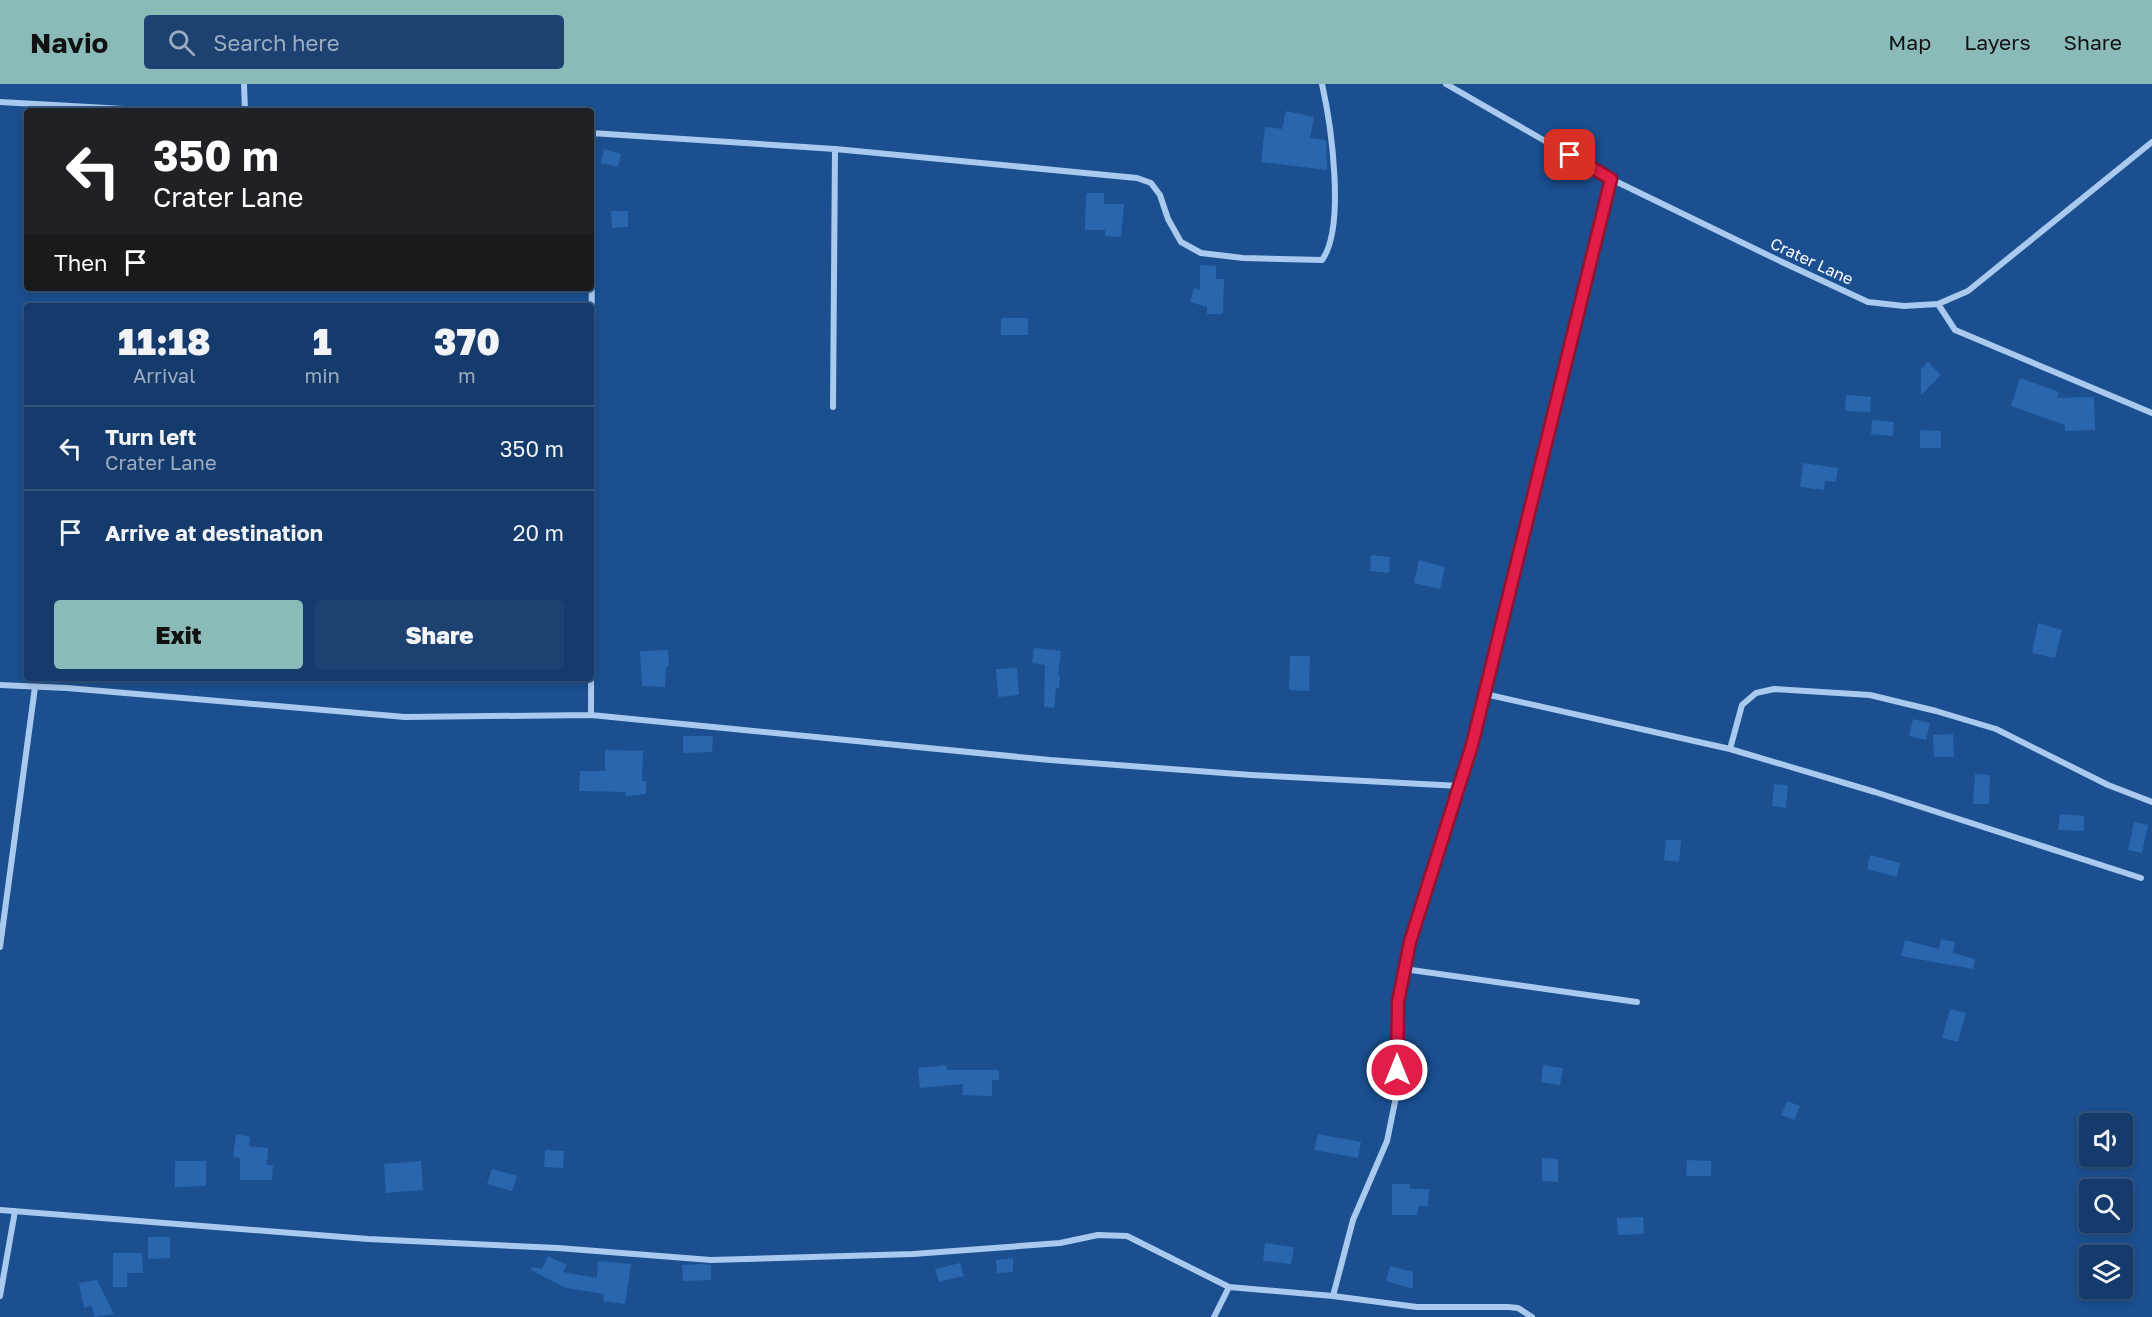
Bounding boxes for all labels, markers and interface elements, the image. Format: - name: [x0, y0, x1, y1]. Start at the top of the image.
- search box: [144, 15, 564, 69]
- text: Navio: [30, 26, 108, 59]
- icon: search: [165, 26, 198, 59]
- text: Search here: [213, 29, 339, 56]
- text: Map: [1888, 29, 1931, 55]
- text: Layers: [1964, 29, 2031, 55]
- text: Share: [2064, 29, 2122, 55]
- pin: [1544, 129, 1595, 180]
- text: 350 m: [153, 130, 279, 180]
- icon: left: [54, 132, 132, 210]
- icon: arrive: [1553, 138, 1586, 171]
- text: Crater Lane: [153, 181, 304, 213]
- street label: Crater Lane: [1767, 233, 1857, 289]
- icon: arrive: [119, 246, 152, 279]
- text: Then: [54, 249, 107, 276]
- text: 11:18: [118, 320, 210, 363]
- text: 1: [313, 320, 332, 363]
- text: 370: [434, 320, 500, 363]
- text: Arrival: [133, 363, 196, 387]
- text: min: [304, 363, 340, 387]
- text: m: [458, 363, 476, 387]
- text: Turn left: [105, 423, 196, 450]
- icon: left: [54, 432, 87, 465]
- text: 350 m: [500, 435, 564, 462]
- text: Crater Lane: [105, 450, 217, 474]
- icon: arrive: [54, 516, 87, 549]
- text: Arrive at destination: [105, 519, 323, 546]
- text: 20 m: [513, 519, 564, 546]
- button: Exit: [54, 600, 303, 669]
- button: Share: [315, 600, 564, 669]
- position arrow: [1365, 1038, 1429, 1102]
- map controls: [2079, 1113, 2133, 1299]
- button: sound: [2079, 1113, 2133, 1167]
- button: search: [2079, 1179, 2133, 1233]
- button: layers: [2079, 1245, 2133, 1299]

